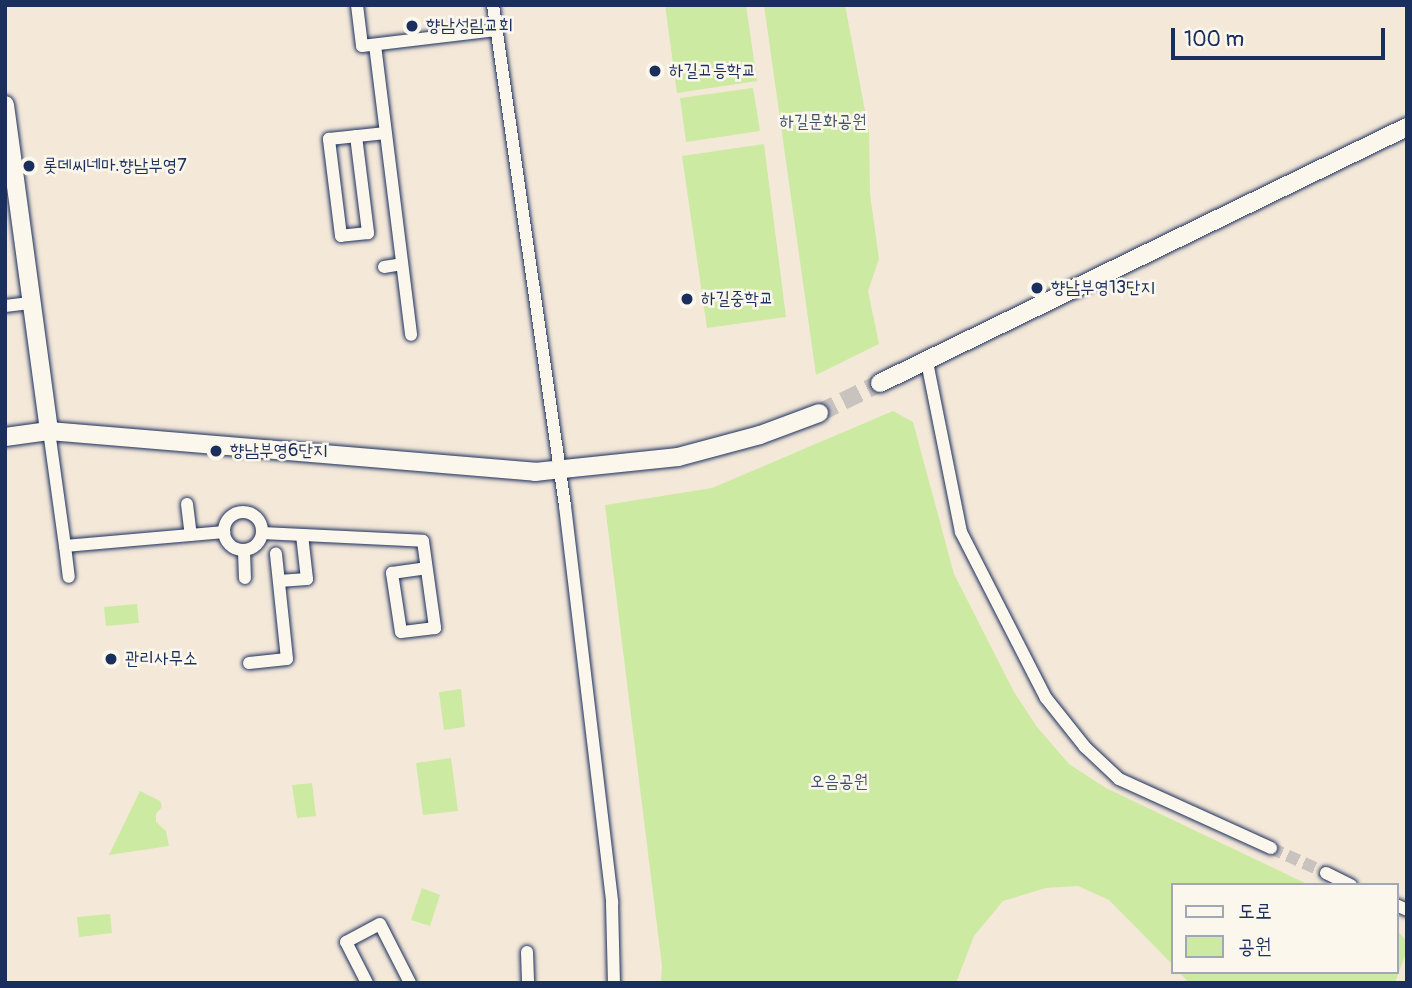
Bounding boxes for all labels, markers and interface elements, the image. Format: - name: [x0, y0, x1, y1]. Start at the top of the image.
- scale bar: [1174, 14, 1388, 58]
- place label: 향남성림교회: [426, 15, 513, 37]
- marker: 향남성림교회: [404, 18, 420, 34]
- text: 100 m: [1184, 26, 1244, 53]
- place label: 하길고등학교: [669, 60, 756, 82]
- marker: 하길고등학교: [647, 63, 663, 79]
- park label: 하길문화공원: [780, 111, 866, 133]
- place label: 롯데씨네마.향남부영7: [43, 155, 187, 177]
- marker: 롯데씨네마.향남부영7: [21, 158, 37, 174]
- place label: 향남부영13단지: [1051, 277, 1155, 299]
- marker: 향남부영13단지: [1029, 280, 1045, 296]
- place label: 하길중학교: [701, 288, 773, 310]
- marker: 하길중학교: [679, 291, 695, 307]
- place label: 향남부영6단지: [230, 440, 327, 462]
- marker: 향남부영6단지: [208, 443, 224, 459]
- place label: 관리사무소: [125, 648, 197, 670]
- marker: 관리사무소: [103, 651, 119, 667]
- park label: 오음공원: [810, 771, 868, 793]
- legend: [1170, 883, 1398, 974]
- text: 도로: [1238, 898, 1272, 925]
- text: 공원: [1238, 933, 1272, 960]

